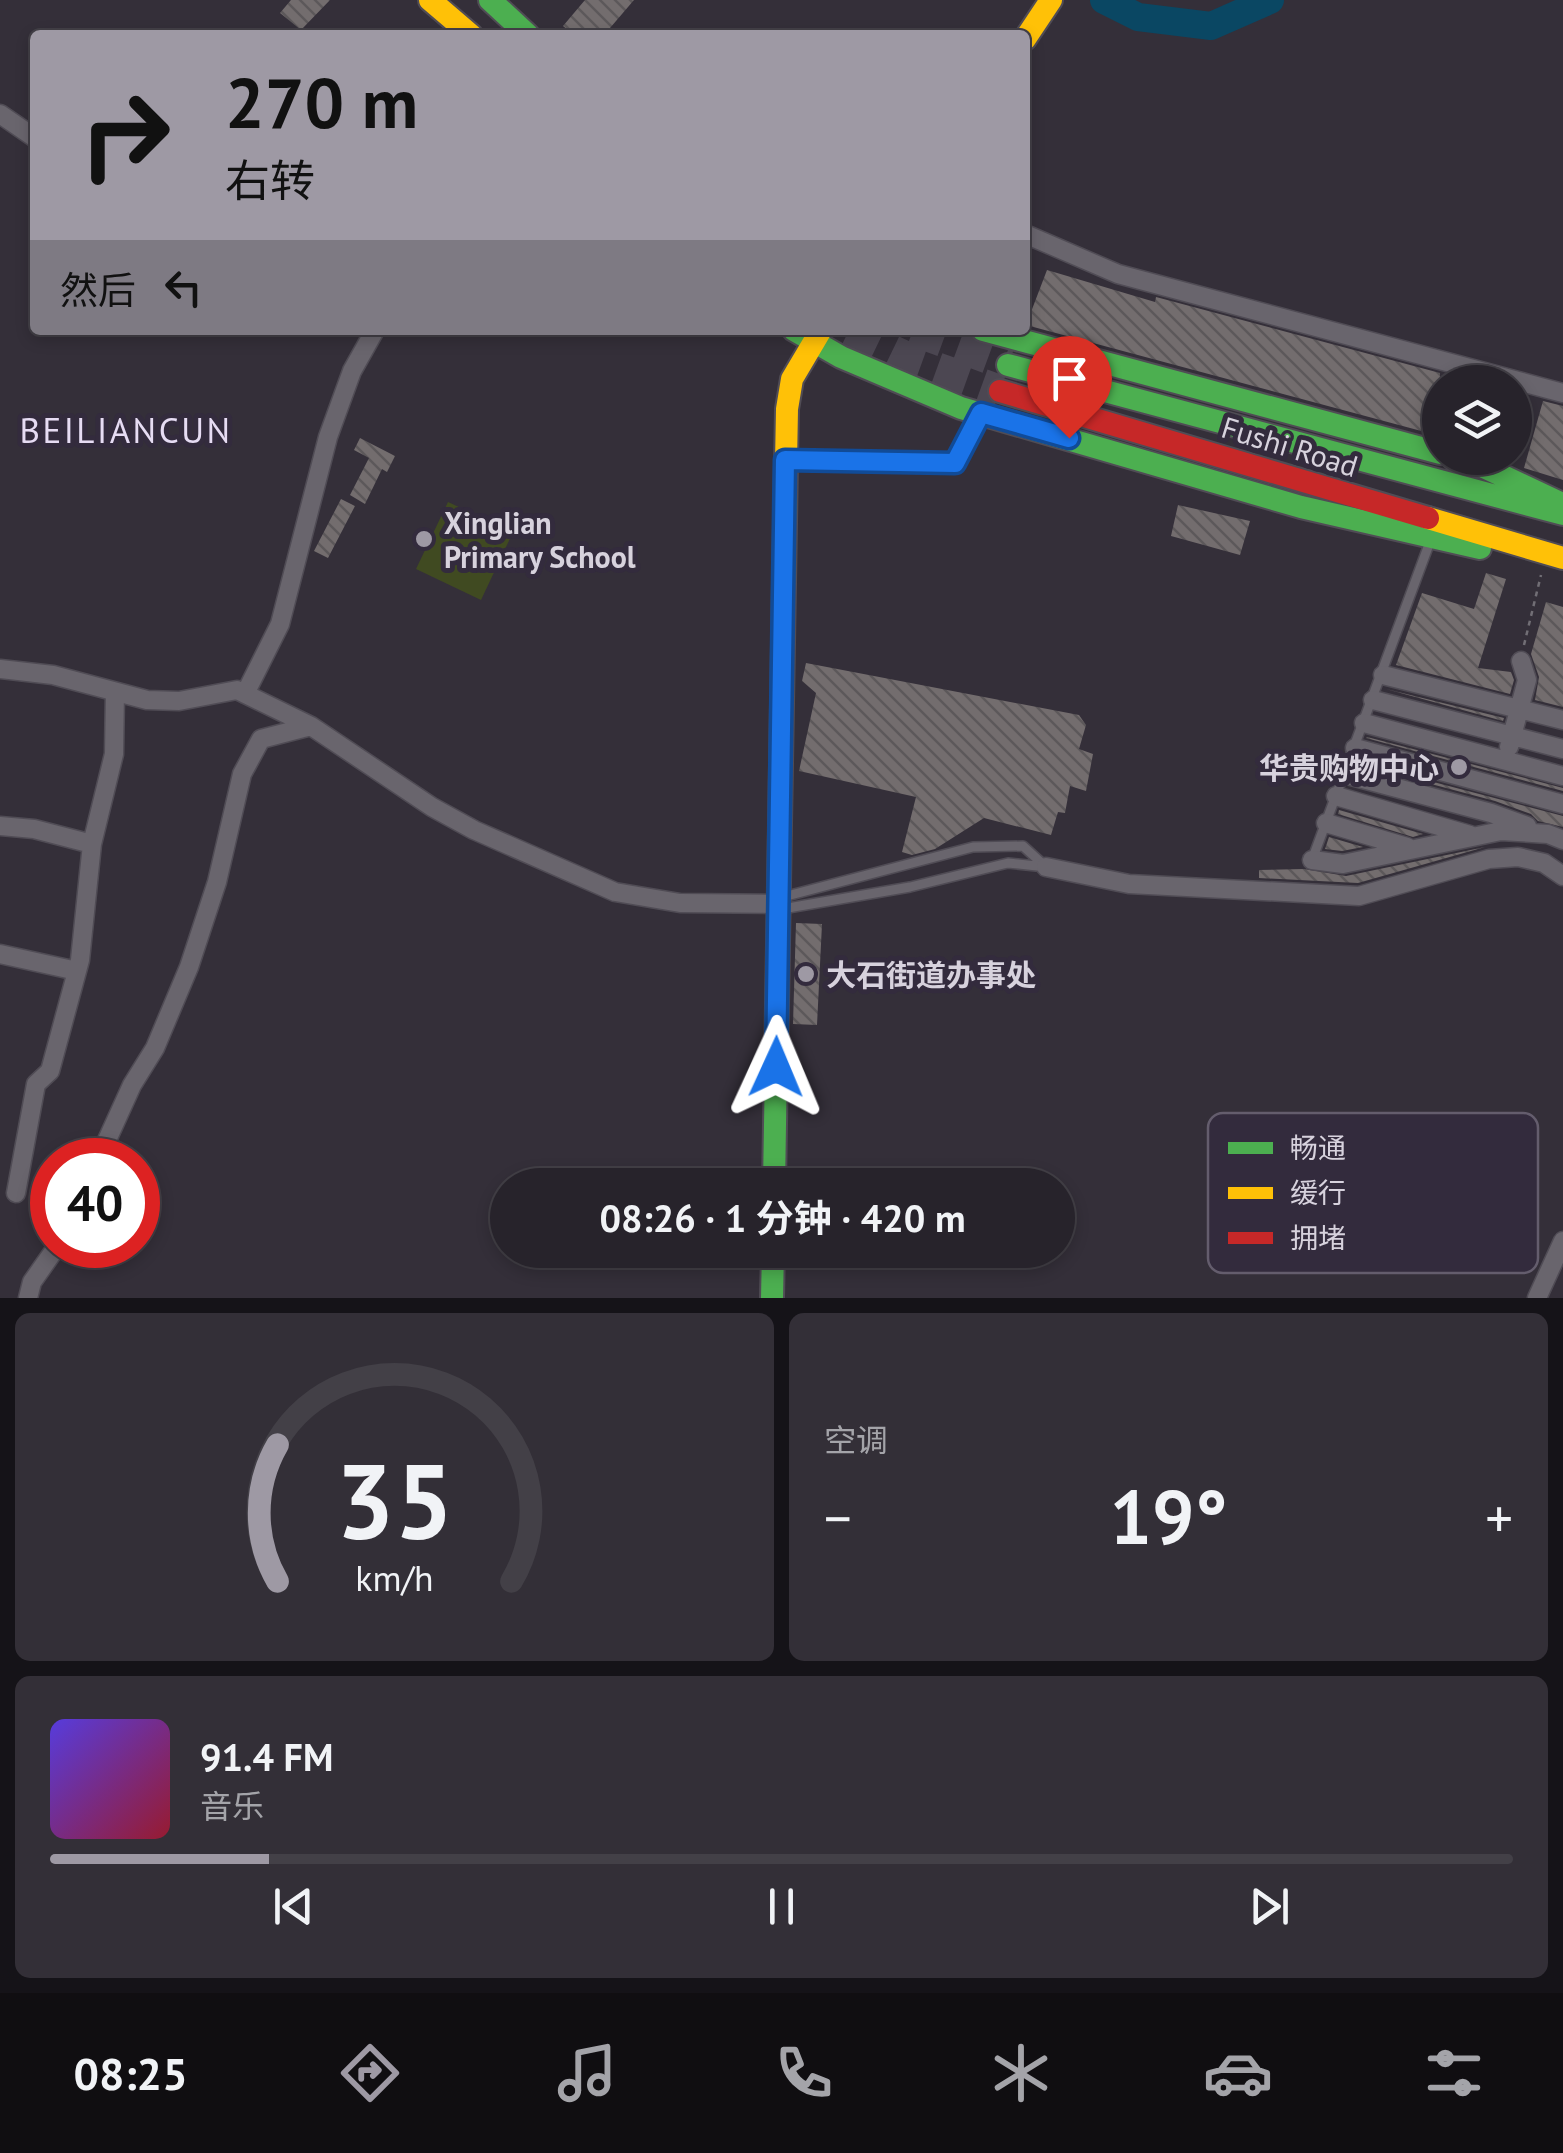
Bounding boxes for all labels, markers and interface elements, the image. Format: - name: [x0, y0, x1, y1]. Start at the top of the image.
- text: 270 m: [225, 57, 418, 147]
- icon: right: [60, 70, 190, 200]
- text: 右转: [225, 151, 315, 209]
- icon: left: [156, 260, 211, 315]
- text: 然后: [60, 265, 136, 314]
- pin: [1027, 336, 1112, 439]
- icon: arrive: [1042, 351, 1097, 406]
- map controls: [1422, 365, 1532, 475]
- button: layers: [1422, 365, 1532, 475]
- district label: BEILIANCUN: [19, 407, 233, 453]
- street label: Fushi Road: [1217, 407, 1363, 485]
- place label: Xinglian Primary School: [444, 503, 636, 576]
- marker: Xinglian Primary School: [413, 528, 435, 550]
- place label: 华贵购物中心: [1259, 748, 1439, 787]
- marker: 华贵购物中心: [1448, 756, 1470, 778]
- place label: 大石街道办事处: [826, 955, 1036, 994]
- marker: 大石街道办事处: [795, 963, 817, 985]
- position arrow: [724, 1015, 828, 1119]
- legend: [1208, 1113, 1538, 1273]
- text: 畅通: [1290, 1129, 1346, 1166]
- speed limit sign: 40: [30, 1138, 160, 1268]
- text: 缓行: [1290, 1174, 1346, 1211]
- text: 08:26 · 1 分钟 · 420 m: [599, 1193, 966, 1242]
- text: 拥堵: [1290, 1219, 1346, 1256]
- text: 空调: [824, 1419, 888, 1461]
- text: 35: [336, 1433, 453, 1568]
- text: 19°: [1110, 1468, 1227, 1565]
- text: −: [824, 1482, 852, 1553]
- text: +: [1485, 1482, 1513, 1553]
- text: km/h: [355, 1555, 434, 1601]
- text: 91.4 FM: [200, 1732, 333, 1781]
- text: 音乐: [200, 1785, 264, 1827]
- icon: previous: [266, 1879, 321, 1934]
- icon: pause: [754, 1879, 809, 1934]
- icon: next: [1242, 1879, 1297, 1934]
- icon: directions: [335, 2038, 405, 2108]
- icon: music: [552, 2038, 622, 2108]
- icon: phone: [769, 2038, 839, 2108]
- icon: climate: [986, 2038, 1056, 2108]
- icon: car: [1203, 2038, 1273, 2108]
- icon: filters: [1419, 2038, 1489, 2108]
- text: 08:25: [73, 2044, 188, 2102]

